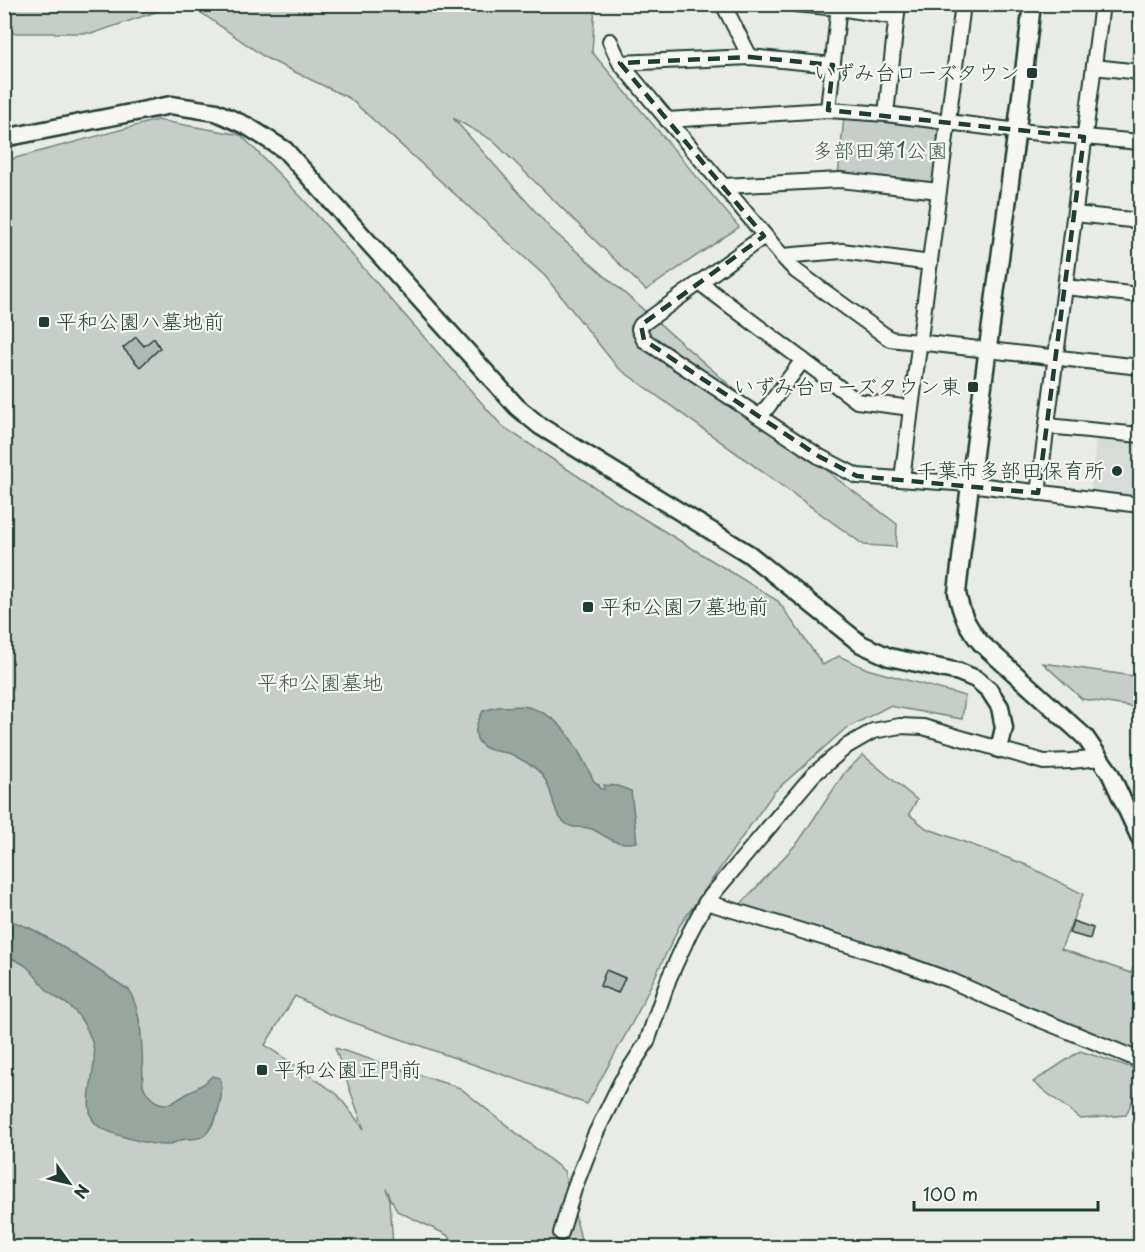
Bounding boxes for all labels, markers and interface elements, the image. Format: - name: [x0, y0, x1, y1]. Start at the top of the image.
- place label: いずみ台ローズタウン: [813, 55, 1020, 87]
- marker: いずみ台ローズタウン: [1025, 66, 1039, 80]
- park label: 多部田第1公園: [812, 133, 948, 165]
- place label: 平和公園ハ墓地前: [56, 304, 224, 336]
- marker: 平和公園ハ墓地前: [37, 315, 51, 329]
- place label: いずみ台ローズタウン東: [733, 369, 961, 401]
- marker: いずみ台ローズタウン東: [966, 380, 980, 394]
- place label: 千葉市多部田保育所: [916, 453, 1105, 485]
- marker: 千葉市多部田保育所: [1110, 464, 1124, 478]
- place label: 平和公園フ墓地前: [600, 589, 768, 621]
- marker: 平和公園フ墓地前: [581, 600, 595, 614]
- park label: 平和公園墓地: [257, 665, 383, 697]
- place label: 平和公園正門前: [274, 1052, 421, 1084]
- marker: 平和公園正門前: [255, 1063, 269, 1077]
- north arrow: [39, 1153, 99, 1213]
- scale bar: [914, 1174, 1098, 1212]
- text: N: [69, 1180, 96, 1204]
- text: 100 m: [923, 1180, 978, 1207]

